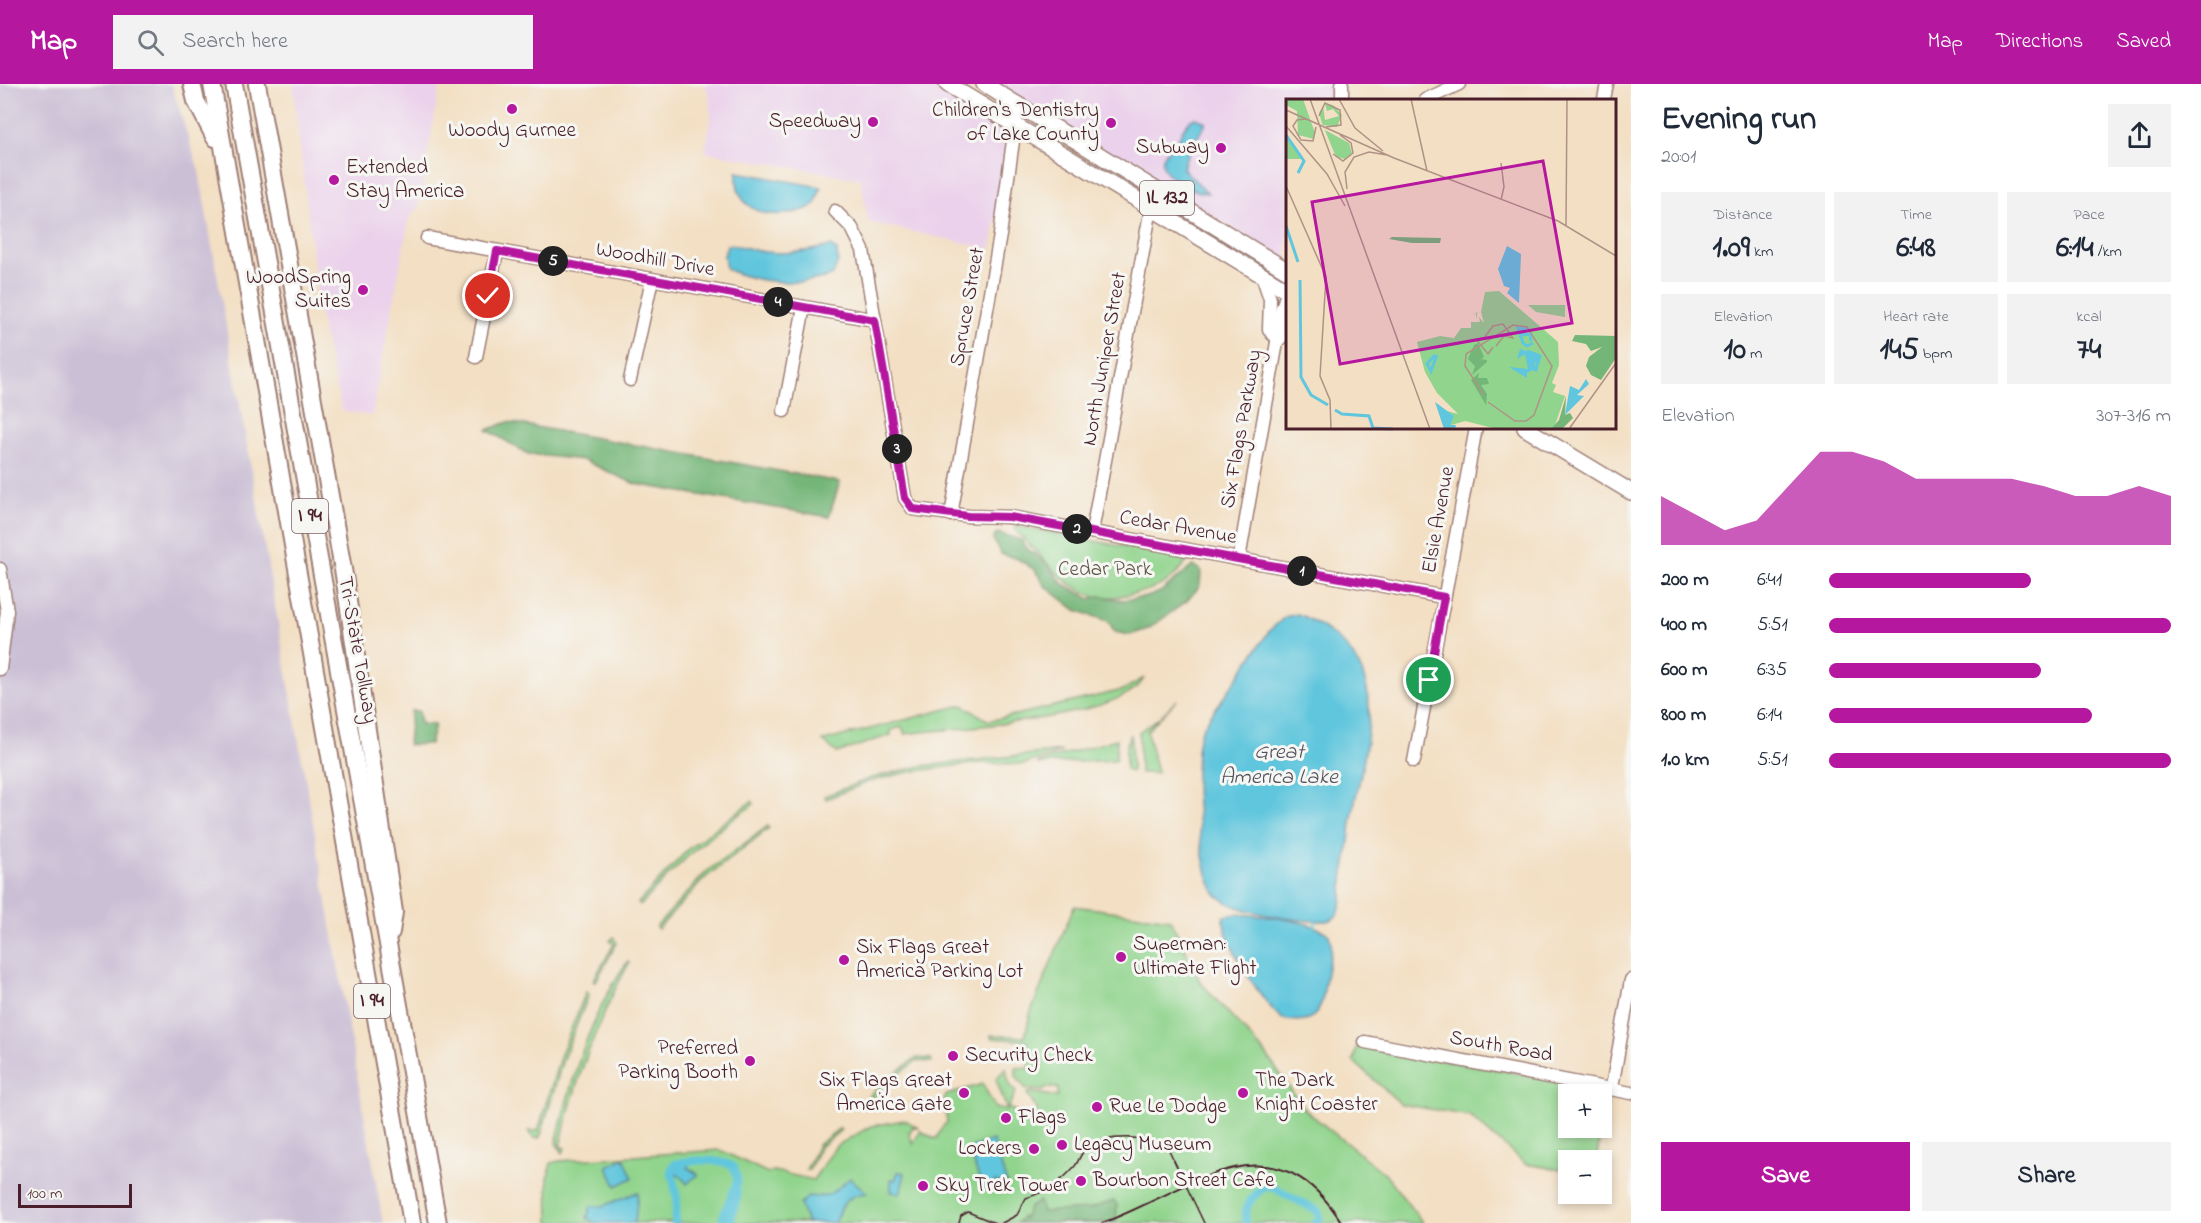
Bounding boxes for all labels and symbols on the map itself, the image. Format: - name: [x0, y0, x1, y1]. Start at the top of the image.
- place label: Children's Dentistry of Lake County: [932, 96, 1099, 152]
- inset map: [1286, 99, 1616, 429]
- marker: Woody Gurnee: [505, 102, 519, 116]
- place label: Speedway: [769, 107, 861, 139]
- marker: Speedway: [866, 115, 880, 129]
- place label: Woody Gurnee: [448, 116, 576, 148]
- marker: Children's Dentistry of Lake County: [1104, 116, 1118, 130]
- place label: Subway: [1136, 133, 1209, 165]
- marker: Subway: [1214, 141, 1228, 155]
- place label: Extended Stay America: [346, 153, 464, 209]
- marker: Extended Stay America: [327, 173, 341, 187]
- road number: IL 132: [1140, 181, 1194, 215]
- street label: Woodhill Drive: [593, 235, 717, 285]
- street label: Spruce Street: [943, 245, 993, 369]
- pin: 5: [538, 246, 568, 276]
- place label: WoodSpring Suites: [246, 263, 351, 317]
- pin: [462, 270, 513, 321]
- street label: North Juniper Street: [1075, 270, 1135, 448]
- marker: WoodSpring Suites: [356, 283, 370, 297]
- pin: 4: [763, 287, 793, 317]
- street label: Six Flags Parkway: [1213, 347, 1273, 511]
- pin: 3: [882, 434, 912, 464]
- street label: Elsie Avenue: [1415, 464, 1463, 576]
- road number: I 94: [292, 499, 328, 533]
- street label: Cedar Avenue: [1117, 503, 1240, 553]
- pin: 2: [1062, 514, 1092, 544]
- park label: Cedar Park: [1058, 555, 1153, 585]
- pin: 1: [1287, 556, 1317, 586]
- street label: Tri-State Tollway: [327, 574, 385, 726]
- pin: [1403, 654, 1454, 705]
- water label: Great America Lake: [1220, 737, 1339, 794]
- place label: Superman: Ultimate Flight: [1133, 930, 1257, 986]
- place label: Six Flags Great America Parking Lot: [856, 933, 1023, 989]
- marker: Superman: Ultimate Flight: [1114, 950, 1128, 964]
- marker: Six Flags Great America Parking Lot: [837, 953, 851, 967]
- road number: I 94: [354, 984, 390, 1018]
- street label: South Road: [1447, 1023, 1555, 1071]
- place label: Preferred Parking Booth: [618, 1034, 738, 1090]
- place label: Security Check: [965, 1041, 1094, 1073]
- marker: Security Check: [946, 1049, 960, 1063]
- marker: Preferred Parking Booth: [743, 1054, 757, 1068]
- place label: Six Flags Great America Gate: [819, 1066, 953, 1120]
- place label: The Dark Knight Coaster: [1255, 1066, 1378, 1122]
- marker: Six Flags Great America Gate: [957, 1086, 971, 1100]
- marker: The Dark Knight Coaster: [1236, 1086, 1250, 1100]
- place label: Rue Le Dodge: [1109, 1092, 1227, 1124]
- marker: Rue Le Dodge: [1090, 1100, 1104, 1114]
- place label: Flags: [1017, 1103, 1067, 1135]
- marker: Flags: [999, 1111, 1013, 1125]
- place label: Legacy Museum: [1074, 1130, 1211, 1162]
- place label: Lockers: [958, 1134, 1022, 1164]
- marker: Legacy Museum: [1055, 1138, 1069, 1152]
- marker: Lockers: [1027, 1142, 1041, 1156]
- place label: Bourbon Street Cafe: [1092, 1166, 1275, 1196]
- place label: Sky Trek Tower: [935, 1171, 1069, 1203]
- marker: Bourbon Street Cafe: [1074, 1174, 1088, 1188]
- marker: Sky Trek Tower: [916, 1179, 930, 1193]
- scale bar: [18, 1181, 132, 1208]

